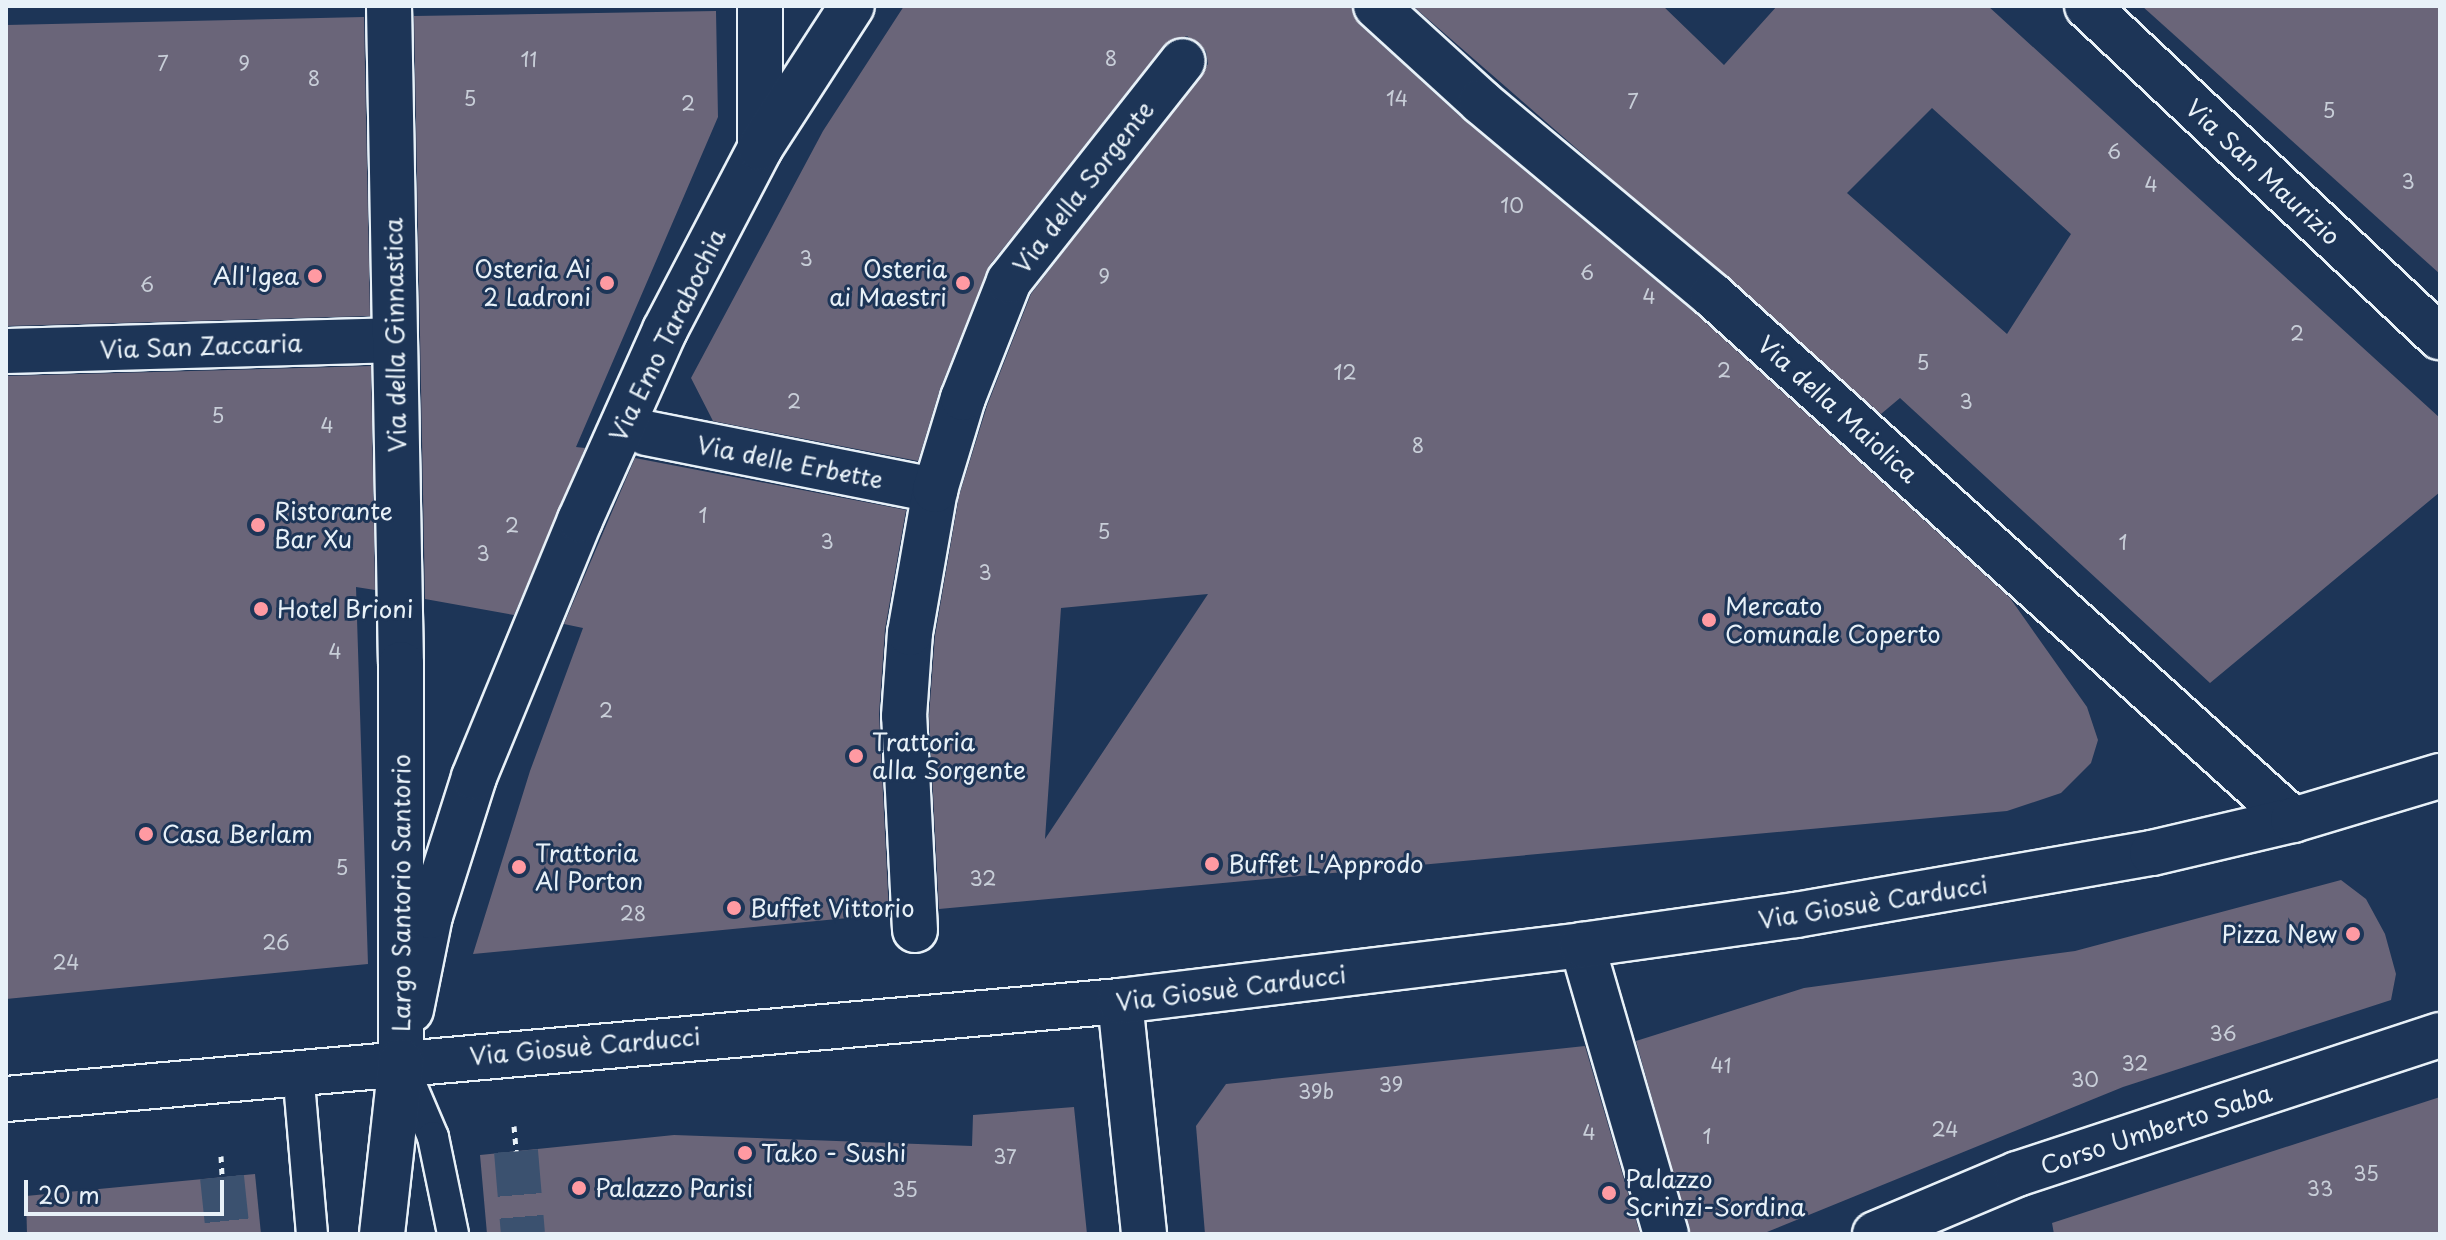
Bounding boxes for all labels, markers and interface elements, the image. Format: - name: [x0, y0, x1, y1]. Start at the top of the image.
- house number: 8: [1105, 46, 1117, 70]
- house number: 11: [521, 47, 537, 71]
- house number: 7: [157, 51, 169, 75]
- house number: 9: [238, 51, 250, 75]
- house number: 8: [308, 66, 320, 90]
- house number: 5: [464, 86, 476, 110]
- house number: 14: [1386, 86, 1408, 110]
- house number: 7: [1627, 89, 1639, 113]
- house number: 2: [681, 91, 695, 115]
- street label: Via San Maurizio: [2181, 94, 2345, 250]
- street label: Via della Sorgente: [1007, 95, 1159, 279]
- house number: 5: [2323, 98, 2335, 122]
- house number: 6: [2107, 139, 2121, 163]
- house number: 3: [2401, 169, 2415, 193]
- house number: 4: [2144, 172, 2158, 196]
- house number: 10: [1500, 193, 1524, 217]
- street label: Via della Ginnastica: [379, 217, 411, 453]
- street label: Via Emo Tarabochia: [603, 224, 731, 446]
- house number: 3: [799, 246, 813, 270]
- place label: Osteria Ai 2 Ladroni: [474, 255, 591, 311]
- place label: Osteria ai Maestri: [830, 255, 947, 311]
- house number: 6: [1580, 260, 1594, 284]
- place label: All'Igea: [213, 262, 299, 290]
- house number: 9: [1098, 264, 1110, 288]
- marker: All'Igea: [306, 267, 324, 285]
- house number: 6: [140, 272, 154, 296]
- marker: Osteria Ai 2 Ladroni: [598, 274, 616, 292]
- marker: Osteria ai Maestri: [954, 274, 972, 292]
- house number: 4: [1642, 284, 1656, 308]
- house number: 2: [2290, 321, 2304, 345]
- street label: Via San Zaccaria: [101, 328, 301, 364]
- street label: Via della Maiolica: [1752, 330, 1924, 488]
- house number: 5: [1917, 350, 1929, 374]
- house number: 2: [1717, 358, 1731, 382]
- house number: 12: [1333, 360, 1357, 384]
- house number: 2: [787, 389, 801, 413]
- house number: 3: [1959, 389, 1973, 413]
- house number: 5: [212, 403, 224, 427]
- house number: 4: [320, 413, 334, 437]
- street label: Via delle Erbette: [694, 430, 886, 494]
- house number: 8: [1412, 433, 1424, 457]
- place label: Ristorante Bar Xu: [274, 497, 393, 553]
- house number: 1: [699, 503, 707, 527]
- house number: 2: [505, 513, 519, 537]
- marker: Ristorante Bar Xu: [249, 516, 267, 534]
- house number: 5: [1098, 519, 1110, 543]
- house number: 3: [820, 529, 834, 553]
- house number: 1: [2119, 530, 2127, 554]
- house number: 3: [476, 541, 490, 565]
- house number: 3: [978, 560, 992, 584]
- place label: Mercato Comunale Coperto: [1725, 592, 1942, 648]
- place label: Hotel Brioni: [277, 595, 416, 623]
- marker: Hotel Brioni: [252, 600, 270, 618]
- marker: Mercato Comunale Coperto: [1700, 611, 1718, 629]
- house number: 4: [328, 639, 342, 663]
- house number: 2: [599, 698, 613, 722]
- place label: Trattoria alla Sorgente: [872, 728, 1026, 784]
- marker: Trattoria alla Sorgente: [847, 747, 865, 765]
- street label: Largo Santorio Santorio: [387, 755, 415, 1031]
- place label: Casa Berlam: [162, 820, 313, 848]
- marker: Casa Berlam: [137, 825, 155, 843]
- place label: Trattoria Al Porton: [535, 839, 645, 895]
- place label: Buffet L'Approdo: [1228, 850, 1424, 878]
- house number: 5: [336, 855, 348, 879]
- marker: Buffet L'Approdo: [1203, 855, 1221, 873]
- marker: Trattoria Al Porton: [510, 858, 528, 876]
- house number: 32: [970, 866, 996, 890]
- street label: Via Giosuè Carducci: [1756, 870, 1990, 934]
- place label: Buffet Vittorio: [750, 894, 914, 922]
- marker: Buffet Vittorio: [725, 899, 743, 917]
- house number: 28: [620, 901, 646, 925]
- place label: Pizza New: [2220, 920, 2337, 948]
- marker: Pizza New: [2344, 925, 2362, 943]
- house number: 26: [262, 930, 290, 954]
- house number: 24: [53, 950, 79, 974]
- street label: Via Giosuè Carducci: [1114, 960, 1348, 1016]
- house number: 36: [2209, 1021, 2237, 1045]
- street label: Via Giosuè Carducci: [468, 1022, 702, 1070]
- house number: 32: [2122, 1051, 2148, 1075]
- house number: 41: [1711, 1053, 1731, 1077]
- house number: 30: [2071, 1067, 2099, 1091]
- house number: 39: [1379, 1072, 1403, 1096]
- street label: Corso Umberto Saba: [2037, 1078, 2275, 1180]
- house number: 39b: [1298, 1079, 1334, 1103]
- house number: 24: [1932, 1117, 1958, 1141]
- house number: 4: [1582, 1120, 1596, 1144]
- house number: 1: [1703, 1124, 1711, 1148]
- place label: Tako - Sushi: [761, 1139, 905, 1167]
- marker: Tako - Sushi: [736, 1144, 754, 1162]
- house number: 37: [993, 1144, 1017, 1168]
- house number: 35: [2353, 1161, 2379, 1185]
- scale bar: [28, 1164, 228, 1214]
- place label: Palazzo Scrinzi-Sordina: [1625, 1165, 1805, 1221]
- place label: Palazzo Parisi: [595, 1174, 754, 1202]
- text: 20 m: [38, 1176, 100, 1212]
- house number: 33: [2307, 1176, 2333, 1200]
- house number: 35: [892, 1177, 918, 1201]
- marker: Palazzo Parisi: [570, 1179, 588, 1197]
- marker: Palazzo Scrinzi-Sordina: [1600, 1184, 1618, 1202]

